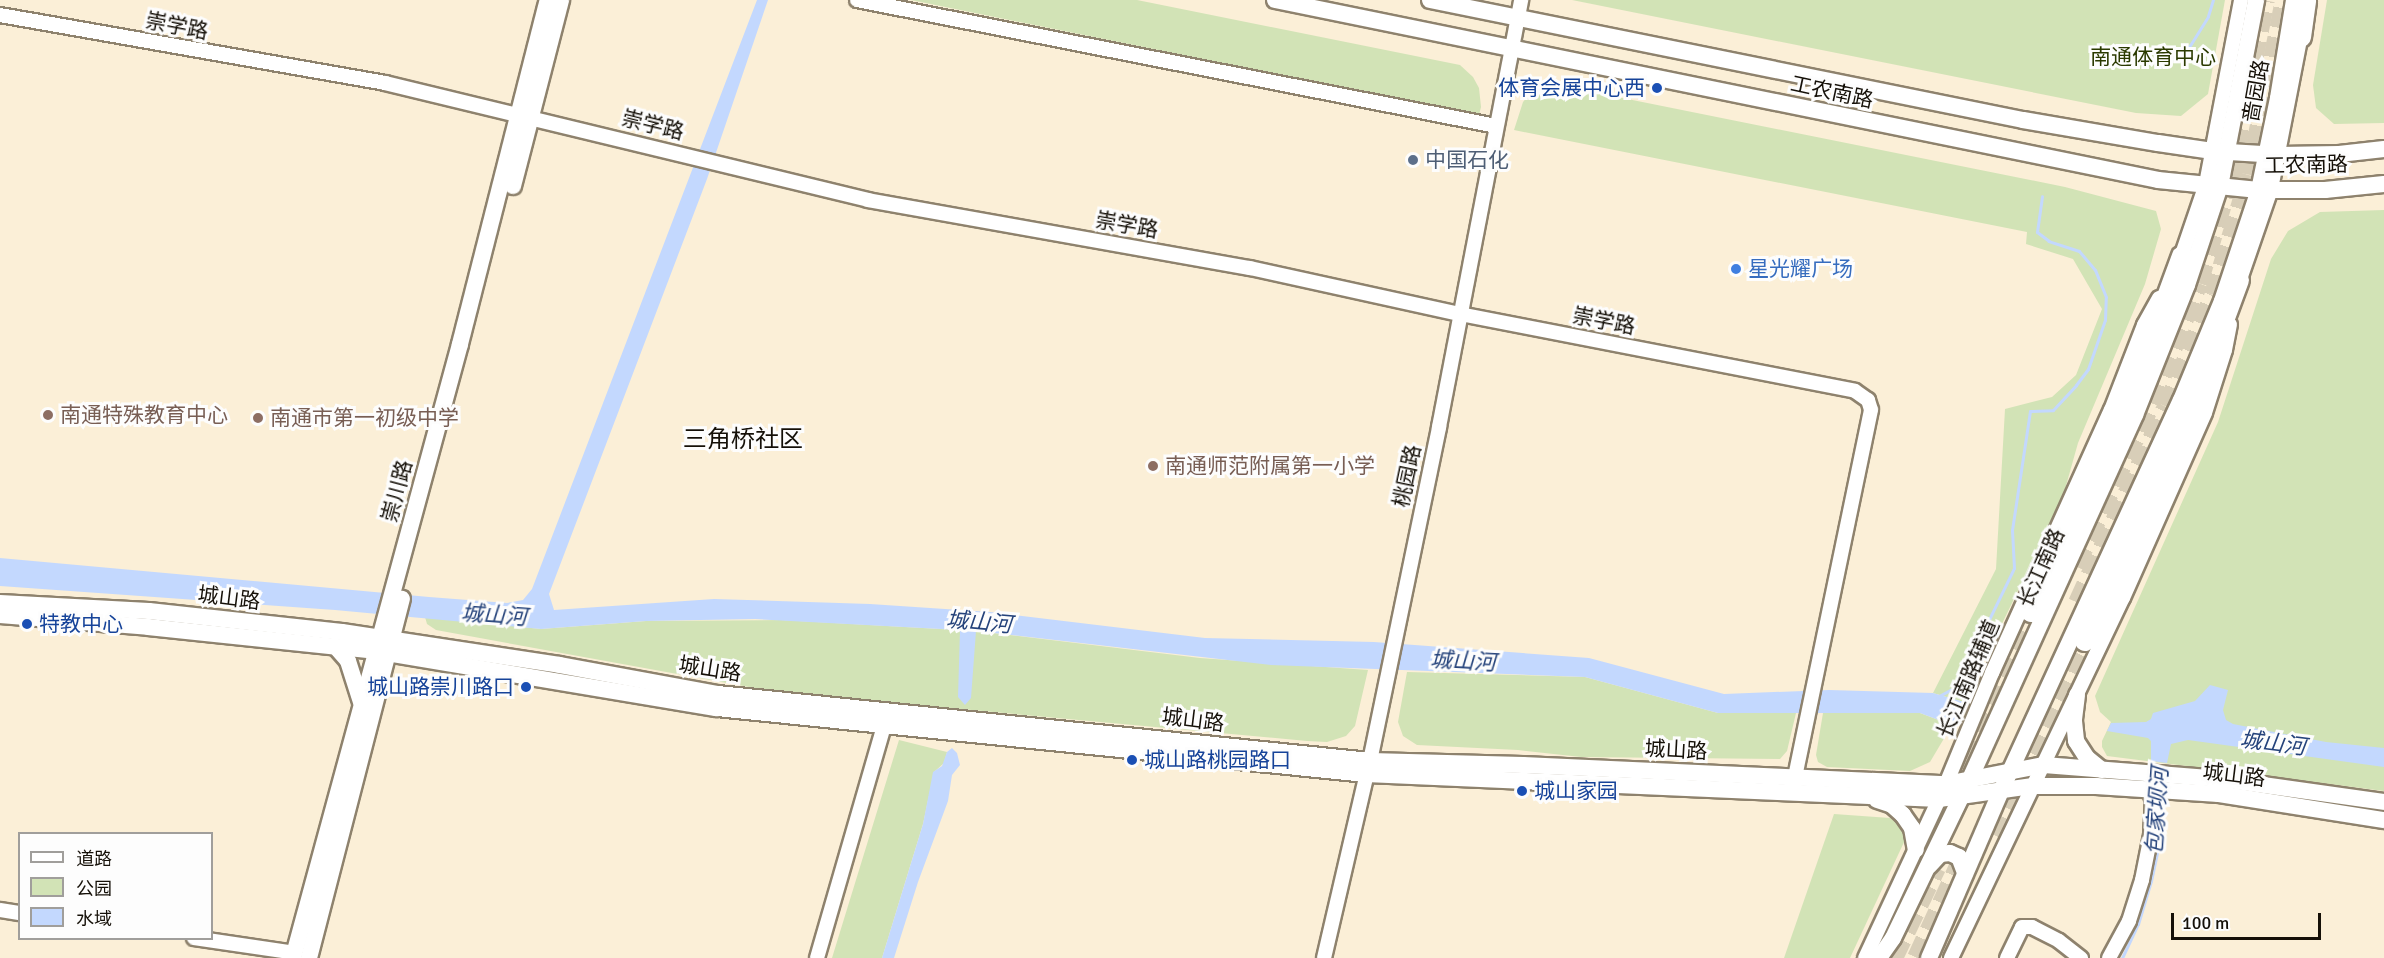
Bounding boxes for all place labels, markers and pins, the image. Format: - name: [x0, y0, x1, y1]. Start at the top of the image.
- place label: 体育会展中心西: [1498, 75, 1645, 101]
- marker: 体育会展中心西: [1650, 81, 1664, 95]
- place label: 中国石化: [1425, 147, 1509, 173]
- marker: 中国石化: [1406, 153, 1420, 167]
- place label: 星光耀广场: [1748, 256, 1853, 282]
- marker: 星光耀广场: [1729, 262, 1743, 276]
- place label: 南通特殊教育中心: [60, 402, 228, 428]
- place label: 南通市第一初级中学: [270, 405, 459, 431]
- marker: 南通特殊教育中心: [41, 408, 55, 422]
- marker: 南通市第一初级中学: [251, 411, 265, 425]
- place label: 南通师范附属第一小学: [1165, 453, 1375, 479]
- marker: 南通师范附属第一小学: [1146, 459, 1160, 473]
- place label: 特教中心: [39, 611, 123, 637]
- marker: 特教中心: [20, 617, 34, 631]
- place label: 城山路崇川路口: [367, 674, 514, 700]
- marker: 城山路崇川路口: [519, 680, 533, 694]
- place label: 城山路桃园路口: [1144, 747, 1291, 773]
- marker: 城山路桃园路口: [1125, 753, 1139, 767]
- place label: 城山家园: [1534, 778, 1618, 804]
- marker: 城山家园: [1515, 784, 1529, 798]

